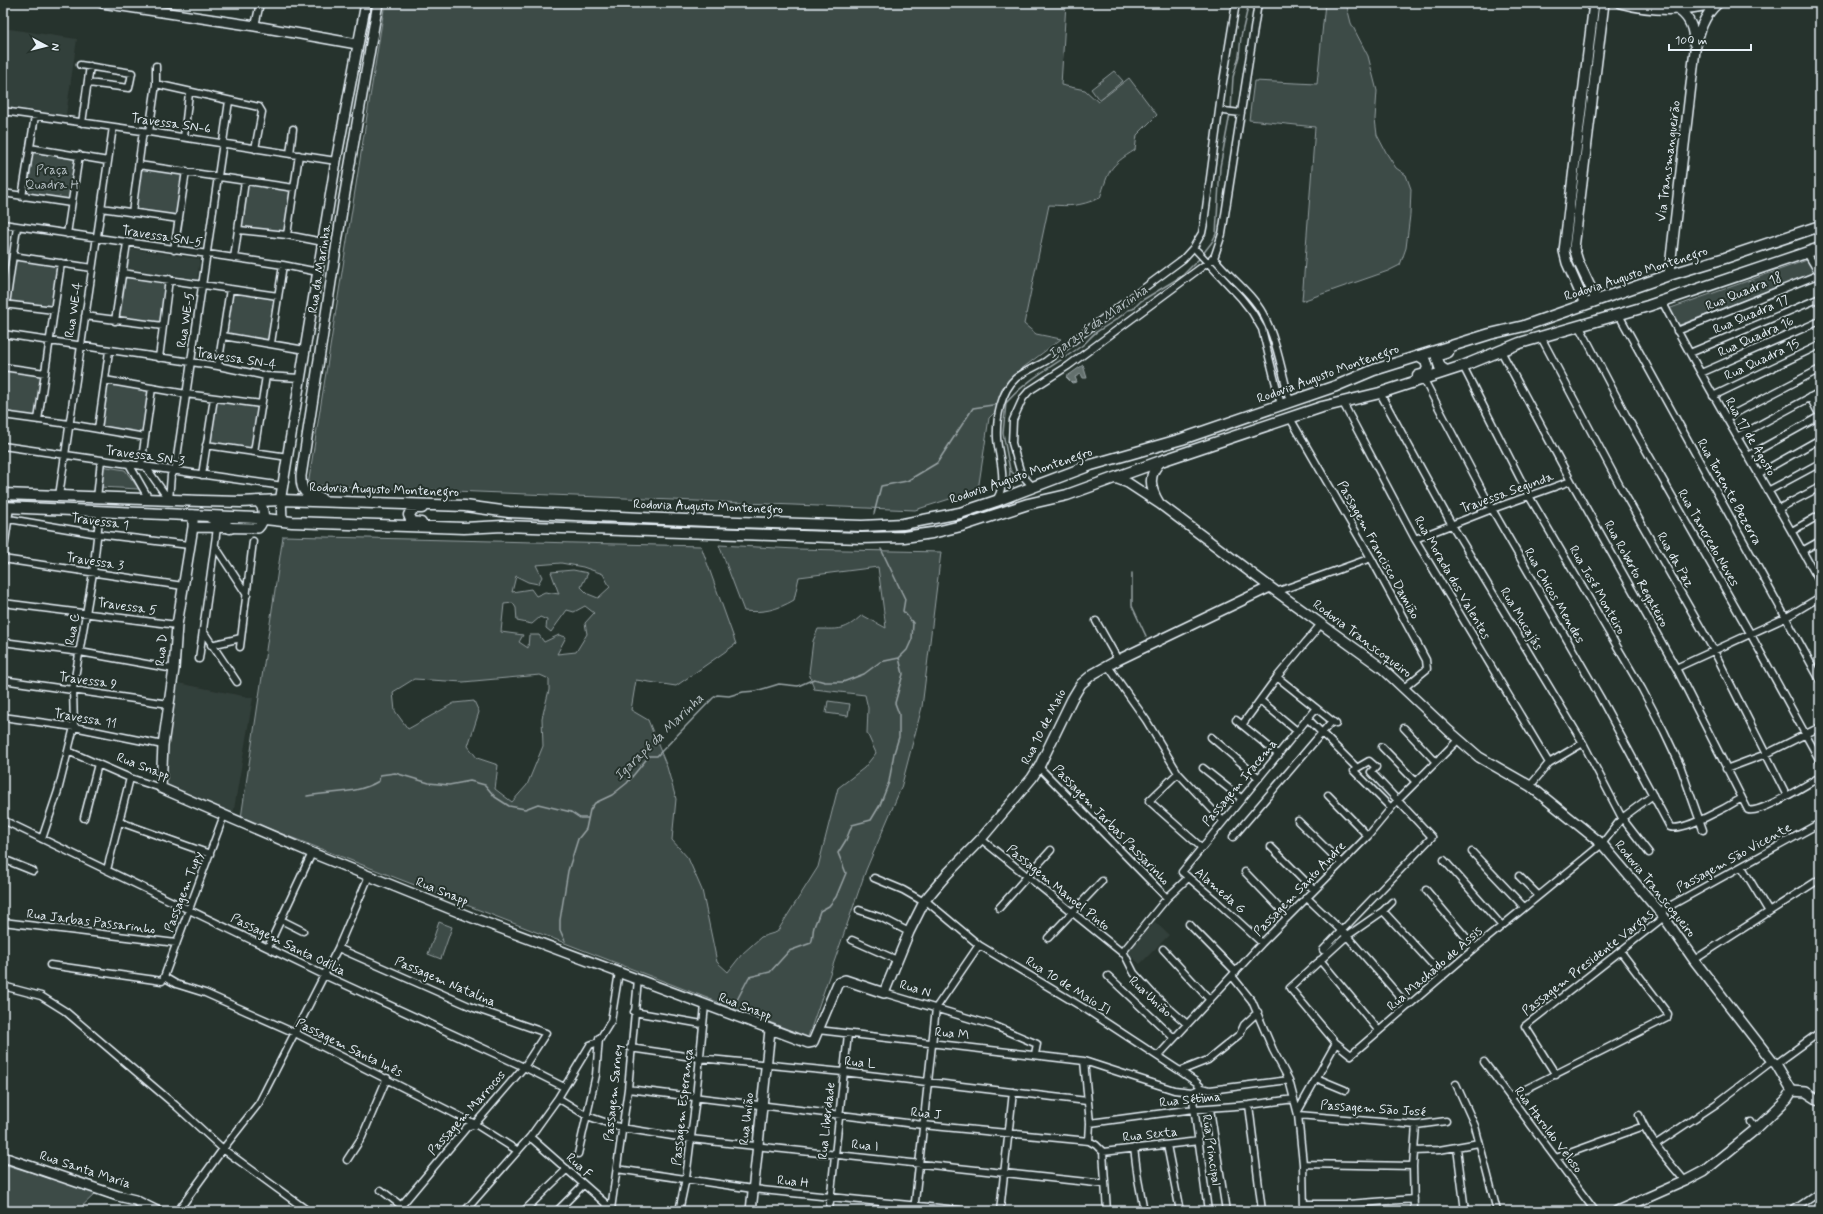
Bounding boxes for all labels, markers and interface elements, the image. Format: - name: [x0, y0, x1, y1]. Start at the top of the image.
- north arrow: [26, 26, 66, 66]
- scale bar: [1669, 26, 1751, 52]
- text: 100 m: [1675, 33, 1707, 49]
- text: N: [48, 43, 62, 52]
- street label: Via Transmangueirão: [1653, 99, 1685, 222]
- street label: Travessa SN-6: [130, 110, 212, 138]
- park label: Praça Quadra H: [25, 162, 79, 194]
- street label: Travessa SN-5: [120, 222, 204, 252]
- street label: Rua da Marinha: [305, 223, 335, 315]
- street label: Rodovia Augusto Montenegro: [1562, 243, 1711, 307]
- street label: Rua Quadra 18: [1703, 269, 1785, 315]
- street label: Rua WE-4: [61, 281, 87, 339]
- water label: Igarapé da Marinha: [1045, 281, 1152, 364]
- street label: Rua WE-5: [173, 291, 199, 349]
- street label: Rua Quadra 17: [1711, 291, 1792, 339]
- street label: Rua Quadra 16: [1715, 313, 1797, 361]
- street label: Rua Quadra 15: [1722, 335, 1802, 385]
- street label: Rodovia Augusto Montenegro: [1255, 340, 1402, 410]
- street label: Travessa SN-4: [194, 344, 278, 374]
- street label: Rua 17 de Agosto: [1721, 395, 1780, 480]
- street label: Rua Tenente Bezerra: [1693, 436, 1765, 548]
- street label: Travessa SN-3: [104, 442, 186, 470]
- street label: Rodovia Augusto Montenegro: [947, 444, 1095, 510]
- street label: Travessa Segunda: [1458, 468, 1556, 518]
- street label: Passagem Francisco Damião: [1333, 478, 1423, 623]
- street label: Rodovia Augusto Montenegro: [309, 479, 459, 503]
- street label: Rua Tancredo Neves: [1673, 486, 1743, 590]
- street label: Rodovia Augusto Montenegro: [633, 496, 783, 520]
- street label: Travessa 1: [70, 510, 130, 534]
- street label: Rua Morada dos Valentes: [1410, 513, 1494, 643]
- street label: Rua Roberto Regateiro: [1600, 518, 1672, 630]
- street label: Rua da Paz: [1652, 529, 1698, 591]
- street label: Rua José Monteiro: [1565, 542, 1629, 638]
- street label: Rua Chicos Mendes: [1520, 545, 1588, 647]
- street label: Travessa 3: [65, 549, 125, 575]
- street label: Rua Mucajás: [1496, 585, 1546, 654]
- street label: Travessa 5: [96, 594, 158, 620]
- street label: Rodovia Transcoqueiro: [1309, 596, 1415, 682]
- street label: Rua C: [62, 611, 84, 647]
- street label: Rua D: [152, 633, 172, 667]
- street label: Travessa 9: [58, 669, 118, 693]
- street label: Rua 10 de Maio: [1018, 686, 1071, 768]
- water label: Igarapé da Marinha: [610, 690, 708, 785]
- street label: Travessa 11: [52, 705, 118, 733]
- street label: Passagem Iracema: [1199, 736, 1282, 830]
- street label: Rua Snapp: [114, 749, 172, 785]
- street label: Passagem Jarbas Passarinho: [1049, 761, 1174, 889]
- street label: Passagem São Vicente: [1673, 819, 1795, 897]
- street label: Rodovia Transcoqueiro: [1611, 837, 1699, 941]
- street label: Passagem Santo Andre: [1250, 838, 1350, 940]
- street label: Passagem Manoel Pinto: [1003, 841, 1113, 935]
- street label: Passagem Tupy: [161, 849, 207, 935]
- street label: Alameda G: [1191, 864, 1249, 918]
- street label: Rua Snapp: [413, 874, 471, 910]
- street label: Rua Jarbas Passarinho: [26, 906, 157, 938]
- street label: Passagem Presidente Vargas: [1519, 906, 1659, 1021]
- street label: Passagem Santa Odília: [228, 910, 349, 980]
- street label: Rua Machado de Assis: [1384, 923, 1486, 1015]
- street label: Passagem Natalina: [392, 953, 498, 1011]
- street label: Rua 10 de Maio II: [1022, 953, 1114, 1019]
- street label: Rua União: [1125, 973, 1175, 1022]
- street label: Rua N: [897, 976, 933, 1002]
- street label: Rua Snapp: [716, 989, 774, 1025]
- street label: Passagem Santa Inês: [293, 1015, 405, 1081]
- street label: Rua M: [934, 1024, 970, 1044]
- street label: Passagem Sarney: [600, 1044, 628, 1142]
- street label: Passagem Esperança: [668, 1047, 698, 1166]
- street label: Rua L: [844, 1053, 876, 1073]
- street label: Passagem Marrocos: [424, 1067, 510, 1159]
- street label: Rua Liberdade: [814, 1081, 840, 1161]
- street label: Rua Haroldo Veloso: [1510, 1083, 1586, 1177]
- street label: Rua Sétima: [1158, 1088, 1222, 1112]
- street label: Rua União: [736, 1091, 758, 1146]
- street label: Passagem São José: [1320, 1097, 1427, 1121]
- street label: Rua J: [910, 1104, 943, 1124]
- street label: Rua Principal: [1198, 1113, 1224, 1187]
- street label: Rua Sexta: [1122, 1124, 1179, 1146]
- street label: Rua I: [851, 1136, 879, 1156]
- street label: Rua Santa Maria: [37, 1147, 133, 1193]
- street label: Rua F: [562, 1149, 596, 1183]
- street label: Rua H: [776, 1172, 810, 1192]

